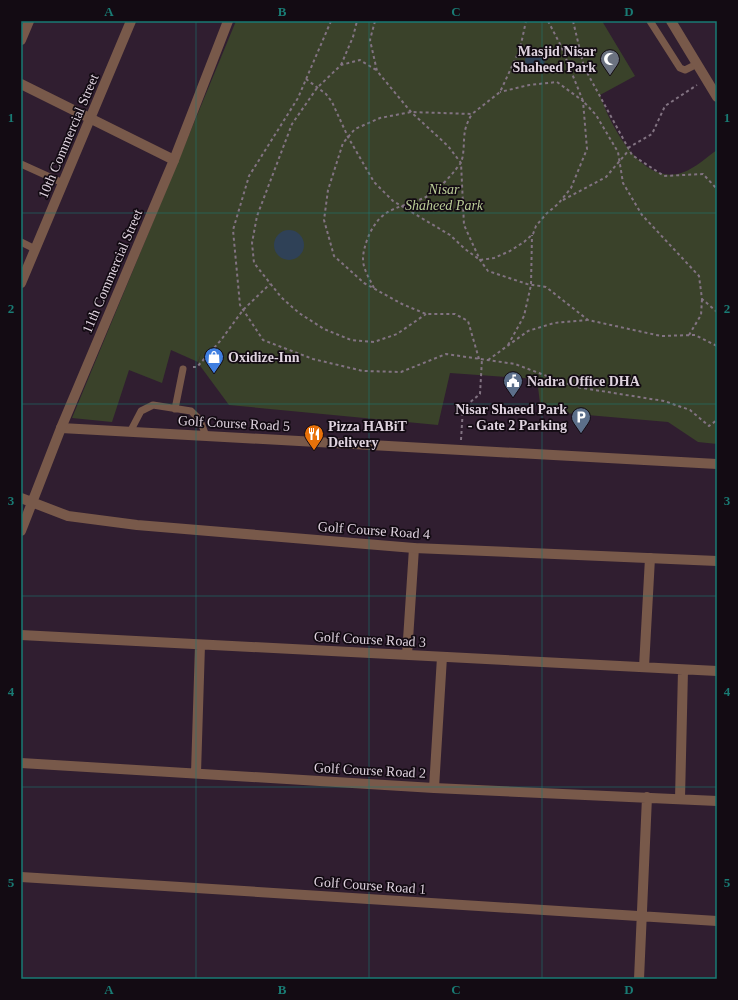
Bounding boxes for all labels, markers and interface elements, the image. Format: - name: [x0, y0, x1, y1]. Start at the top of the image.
- text: A: [104, 4, 114, 19]
- text: B: [278, 4, 287, 19]
- text: C: [451, 4, 461, 19]
- text: D: [624, 4, 634, 19]
- place label: Masjid Nisar Shaheed Park: [512, 44, 596, 75]
- mosque icon: Masjid Nisar Shaheed Park: [599, 48, 621, 76]
- street label: 10th Commercial Street: [35, 72, 102, 201]
- text: 1: [8, 110, 14, 125]
- text: 1: [724, 110, 730, 125]
- park label: Nisar Shaheed Park: [405, 182, 484, 213]
- street label: 11th Commercial Street: [80, 207, 145, 335]
- text: 2: [8, 301, 14, 316]
- text: 2: [724, 301, 730, 316]
- shop icon: Oxidize-Inn: [203, 346, 225, 374]
- place label: Oxidize-Inn: [228, 350, 300, 365]
- public building icon: Nadra Office DHA: [502, 370, 524, 398]
- place label: Nadra Office DHA: [527, 374, 641, 389]
- place label: Nisar Shaeed Park - Gate 2 Parking: [455, 402, 567, 433]
- parking icon: Nisar Shaeed Park - Gate 2 Parking: [570, 406, 592, 434]
- street label: Golf Course Road 5: [177, 413, 290, 434]
- place label: Pizza HABiT Delivery: [328, 419, 408, 450]
- restaurant icon: Pizza HABiT Delivery: [303, 423, 325, 451]
- text: 3: [8, 493, 15, 508]
- text: 3: [724, 493, 731, 508]
- street label: Golf Course Road 4: [317, 519, 431, 542]
- street label: Golf Course Road 3: [313, 629, 426, 650]
- text: 4: [8, 684, 15, 699]
- text: 4: [724, 684, 731, 699]
- street label: Golf Course Road 2: [313, 760, 426, 781]
- street label: Golf Course Road 1: [313, 874, 427, 897]
- text: 5: [8, 875, 15, 890]
- text: 5: [724, 875, 731, 890]
- text: A: [104, 982, 114, 997]
- text: B: [278, 982, 287, 997]
- text: C: [451, 982, 461, 997]
- text: D: [624, 982, 634, 997]

